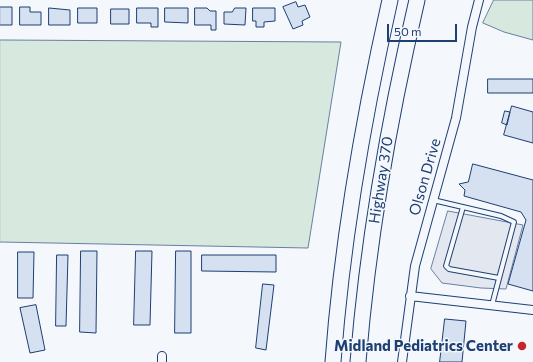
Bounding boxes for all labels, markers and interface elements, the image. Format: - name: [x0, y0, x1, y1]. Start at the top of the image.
- scale bar: [389, 16, 459, 42]
- text: 50 m: [394, 24, 422, 38]
- street label: Highway 370: [365, 135, 397, 225]
- street label: Olson Drive: [405, 136, 445, 218]
- place label: Midland Pediatrics Center: [334, 337, 513, 355]
- marker: Midland Pediatrics Center: [516, 340, 528, 352]

